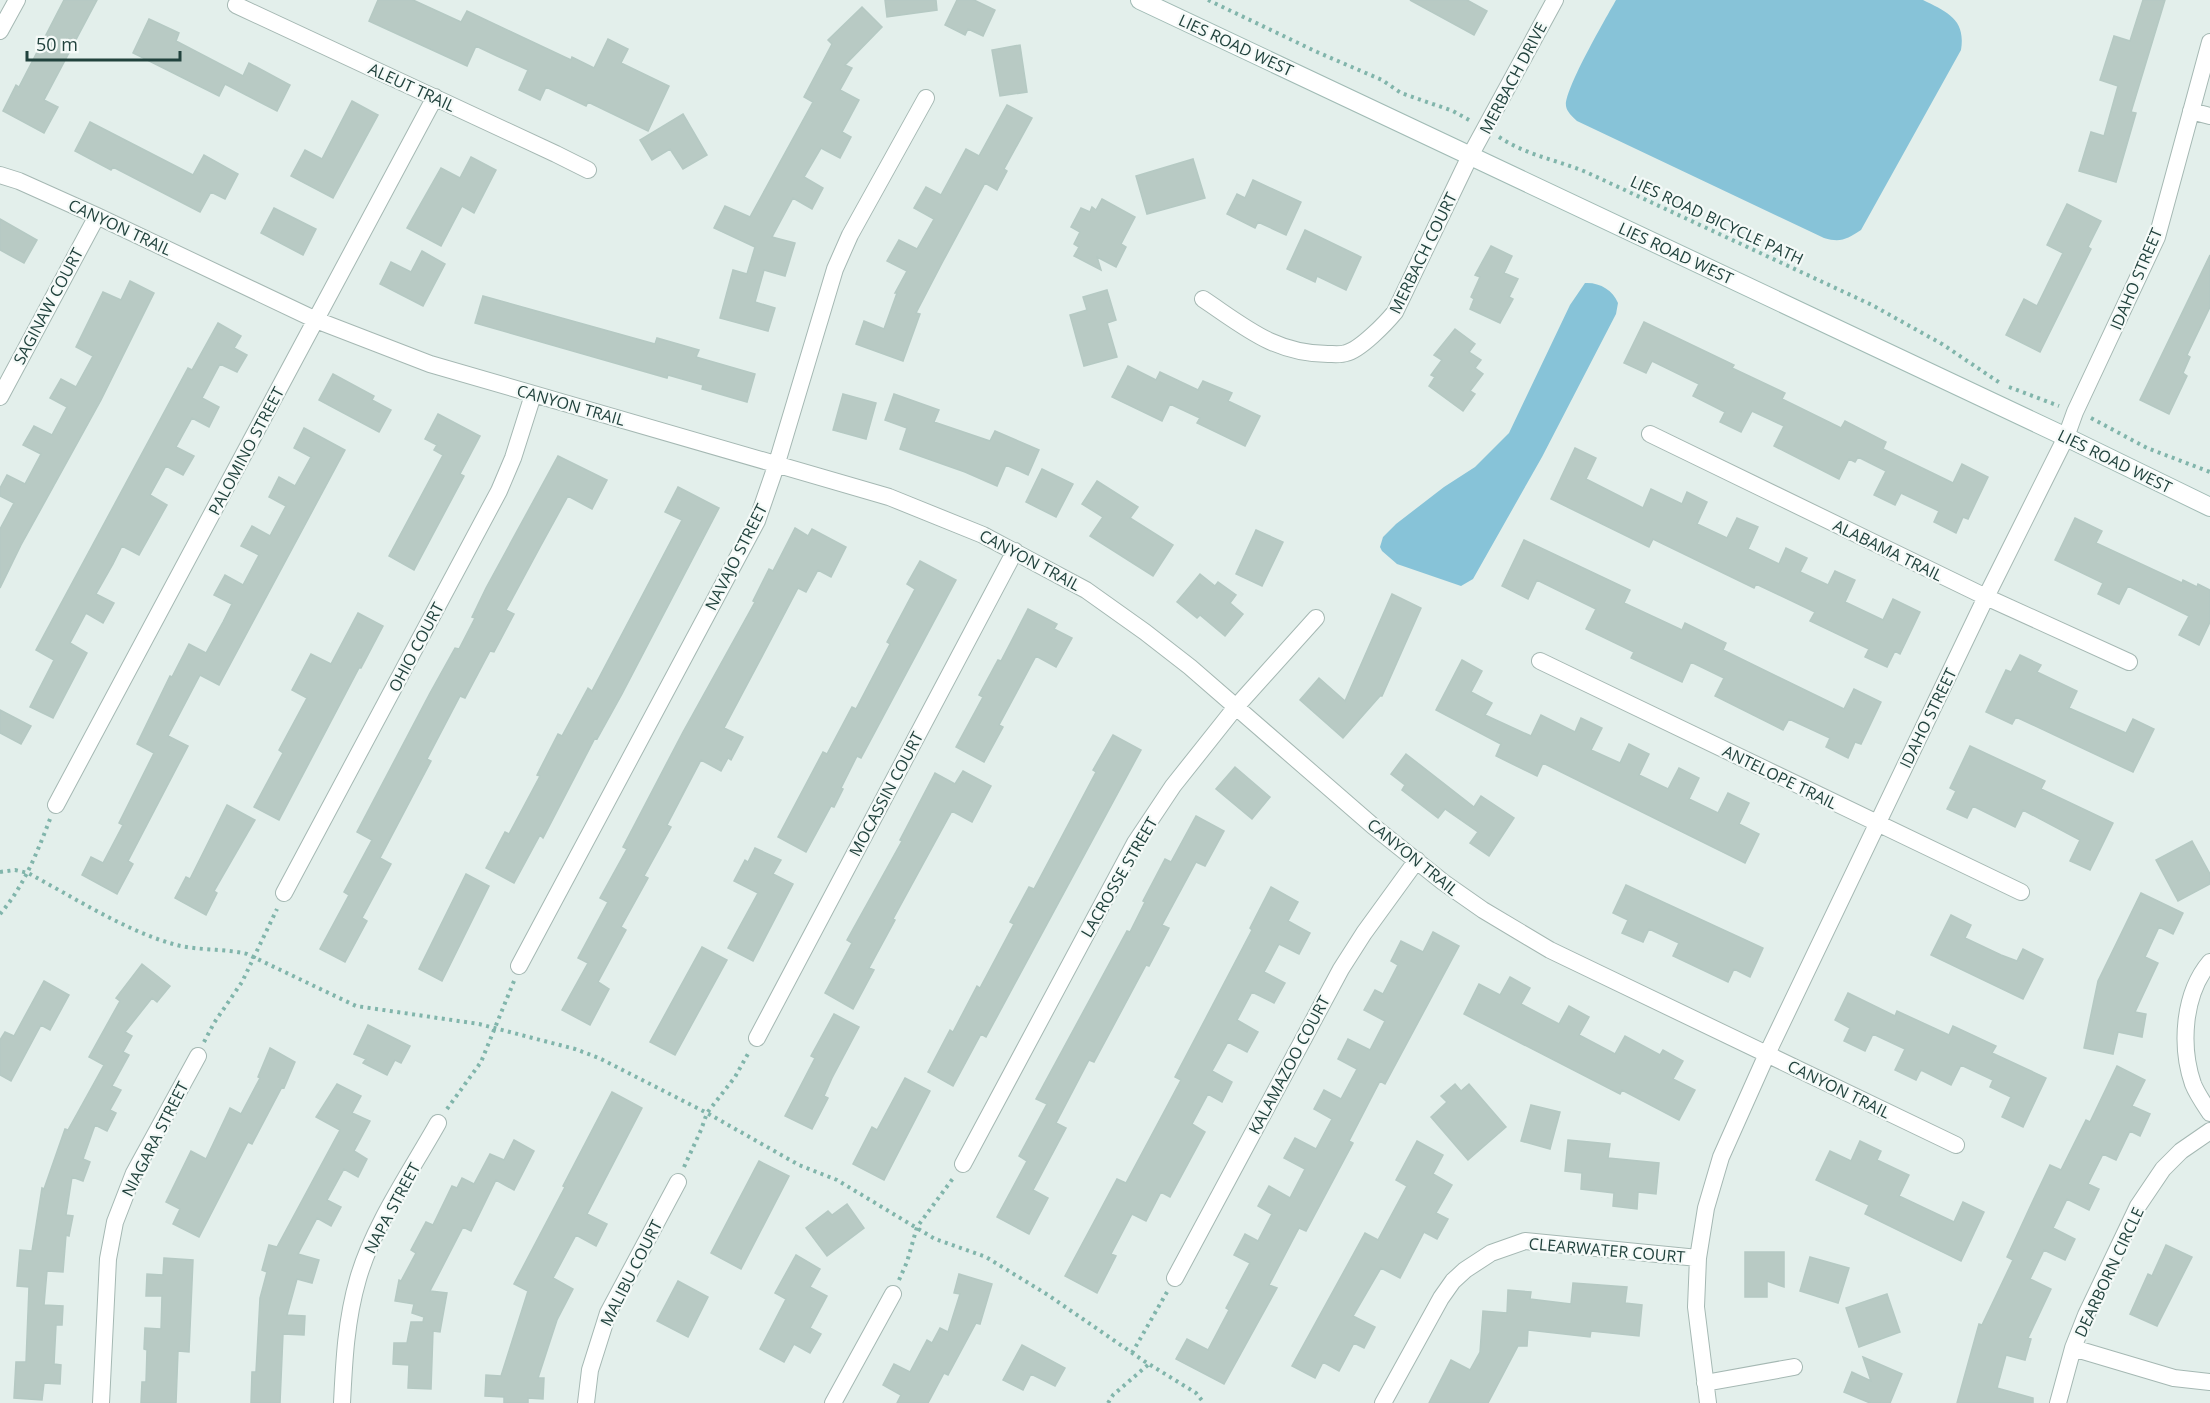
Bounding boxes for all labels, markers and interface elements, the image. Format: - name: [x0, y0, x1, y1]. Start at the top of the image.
- street label: LIES ROAD WEST: [1175, 9, 1297, 81]
- street label: MERBACH DRIVE: [1474, 18, 1552, 138]
- scale bar: [27, 24, 180, 62]
- text: 50 m: [36, 32, 78, 56]
- street label: ALEUT TRAIL: [365, 57, 459, 117]
- street label: LIES ROAD BICYCLE PATH: [1627, 170, 1807, 270]
- street label: MERBACH COURT: [1384, 188, 1462, 317]
- street label: CANYON TRAIL: [65, 193, 175, 261]
- street label: LIES ROAD WEST: [1615, 217, 1737, 289]
- street label: IDAHO STREET: [2105, 225, 2167, 333]
- street label: SAGINAW COURT: [8, 244, 88, 368]
- street label: CANYON TRAIL: [514, 379, 628, 431]
- street label: PALOMINO STREET: [203, 383, 289, 519]
- street label: LIES ROAD WEST: [2054, 424, 2176, 498]
- street label: NAVAJO STREET: [700, 500, 772, 614]
- street label: ALABAMA TRAIL: [1830, 514, 1946, 586]
- street label: CANYON TRAIL: [976, 524, 1084, 596]
- street label: OHIO COURT: [383, 598, 449, 696]
- street label: IDAHO STREET: [1894, 664, 1962, 772]
- street label: MOCASSIN COURT: [844, 728, 928, 860]
- street label: ANTELOPE TRAIL: [1719, 740, 1841, 814]
- street label: LACROSSE STREET: [1076, 813, 1162, 941]
- street label: CANYON TRAIL: [1363, 813, 1463, 901]
- street label: KALAMAZOO COURT: [1243, 992, 1335, 1138]
- street label: CANYON TRAIL: [1784, 1055, 1894, 1123]
- street label: NIAGARA STREET: [116, 1077, 194, 1200]
- street label: NAPA STREET: [359, 1158, 425, 1257]
- street label: DEARBORN CIRCLE: [2069, 1203, 2149, 1341]
- street label: MALIBU COURT: [595, 1216, 667, 1330]
- street label: CLEARWATER COURT: [1528, 1232, 1686, 1268]

